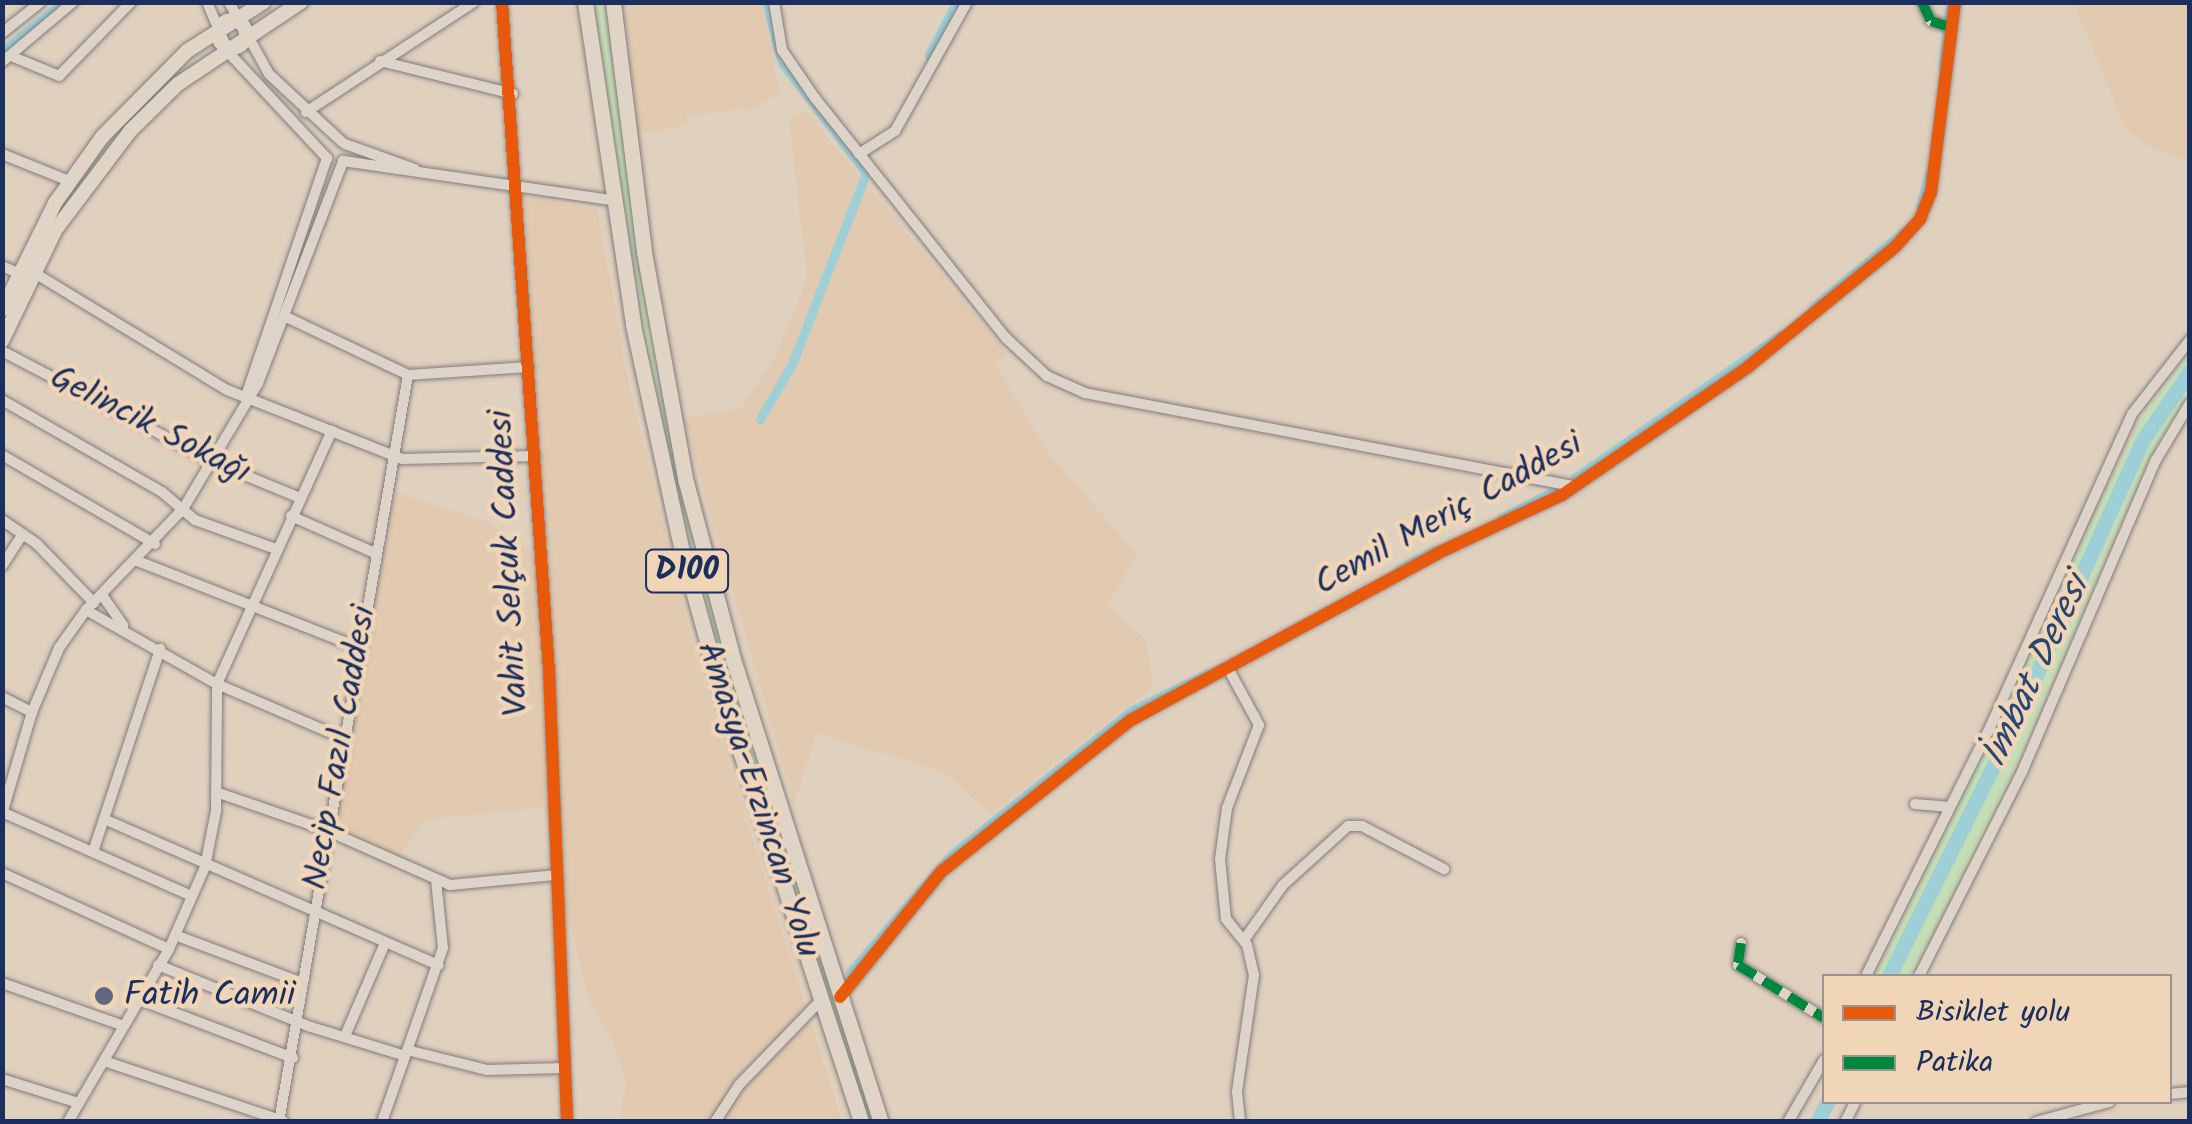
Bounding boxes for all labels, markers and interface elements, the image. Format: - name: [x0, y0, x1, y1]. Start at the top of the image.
- street label: Gelincik Sokağı: [42, 357, 258, 495]
- street label: Vahit Selçuk Caddesi: [481, 409, 539, 717]
- street label: Cemil Meriç Caddesi: [1308, 424, 1590, 606]
- road number: D100: [644, 544, 730, 598]
- water label: İmbat Deresi: [1973, 569, 2101, 775]
- street label: Necip Fazıl Caddesi: [295, 603, 387, 893]
- street label: Amasya-Erzincan Yolu: [686, 637, 828, 963]
- legend: [1822, 974, 2172, 1104]
- place label: Fatih Camii: [124, 975, 295, 1017]
- marker: Fatih Camii: [93, 985, 115, 1007]
- text: Bisiklet yolu: [1916, 989, 2070, 1037]
- text: Patika: [1916, 1039, 1993, 1087]

